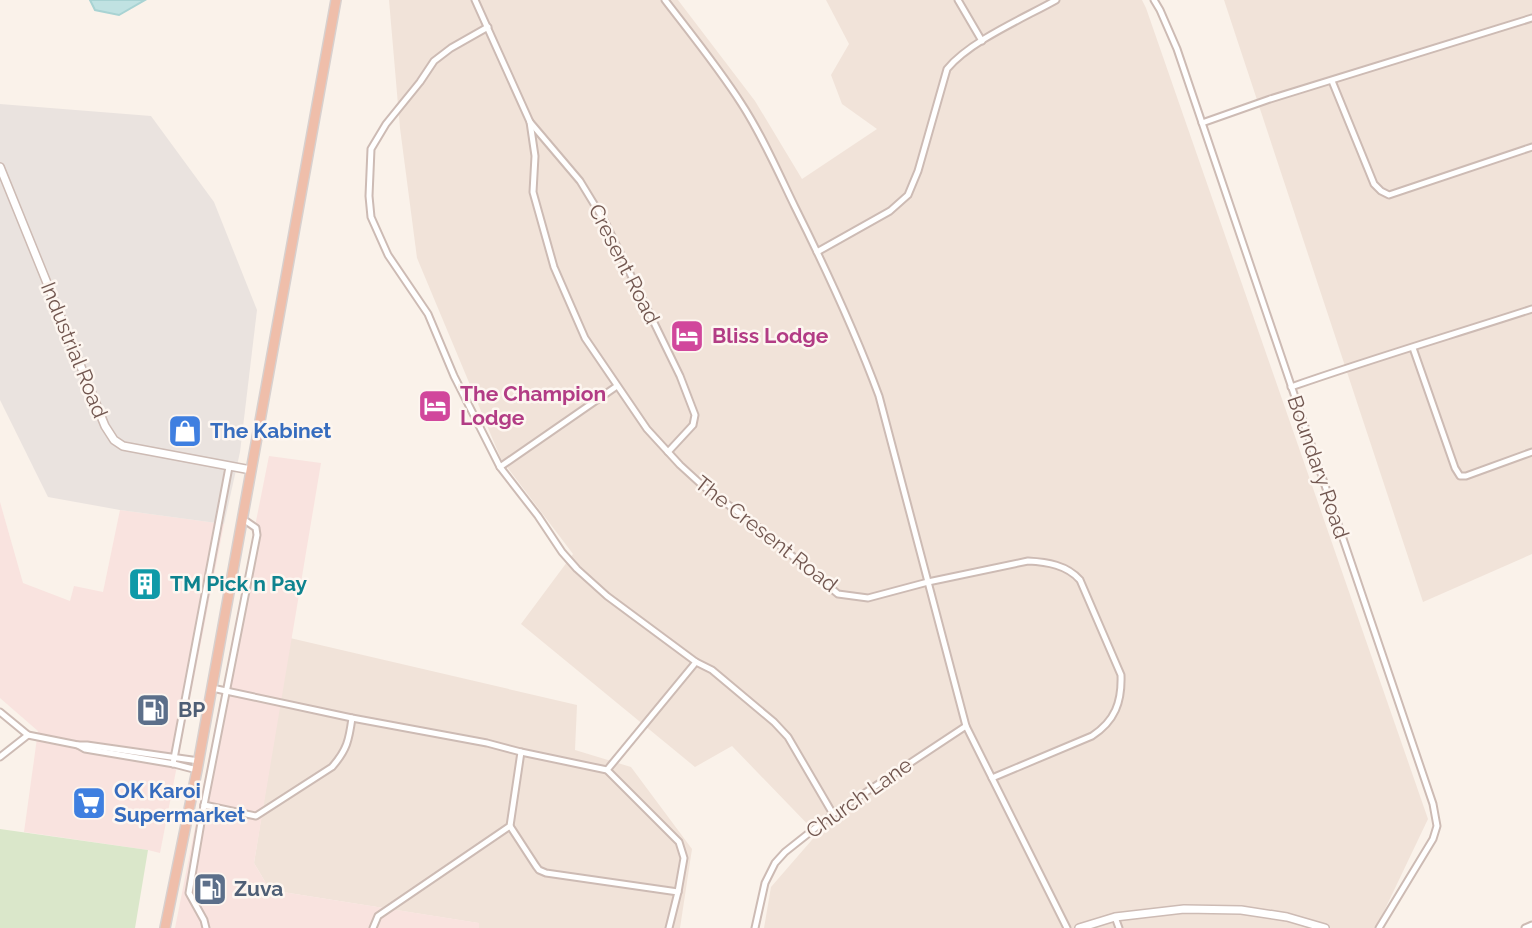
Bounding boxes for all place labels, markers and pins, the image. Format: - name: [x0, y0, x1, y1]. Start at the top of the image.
- hotel icon: Bliss Lodge: [668, 317, 706, 355]
- place label: Bliss Lodge: [712, 323, 829, 348]
- place label: The Champion Lodge: [460, 381, 606, 430]
- hotel icon: The Champion Lodge: [416, 387, 454, 425]
- shop icon: The Kabinet: [166, 412, 204, 450]
- place label: The Kabinet: [210, 418, 331, 443]
- building icon: TM Pick n Pay: [126, 565, 164, 603]
- place label: TM Pick n Pay: [170, 571, 308, 596]
- fuel station icon: BP: [134, 691, 172, 729]
- place label: BP: [178, 697, 205, 722]
- place label: OK Karoi Supermarket: [114, 778, 245, 827]
- supermarket icon: OK Karoi Supermarket: [70, 784, 108, 822]
- fuel station icon: Zuva: [191, 870, 229, 908]
- place label: Zuva: [234, 876, 283, 901]

